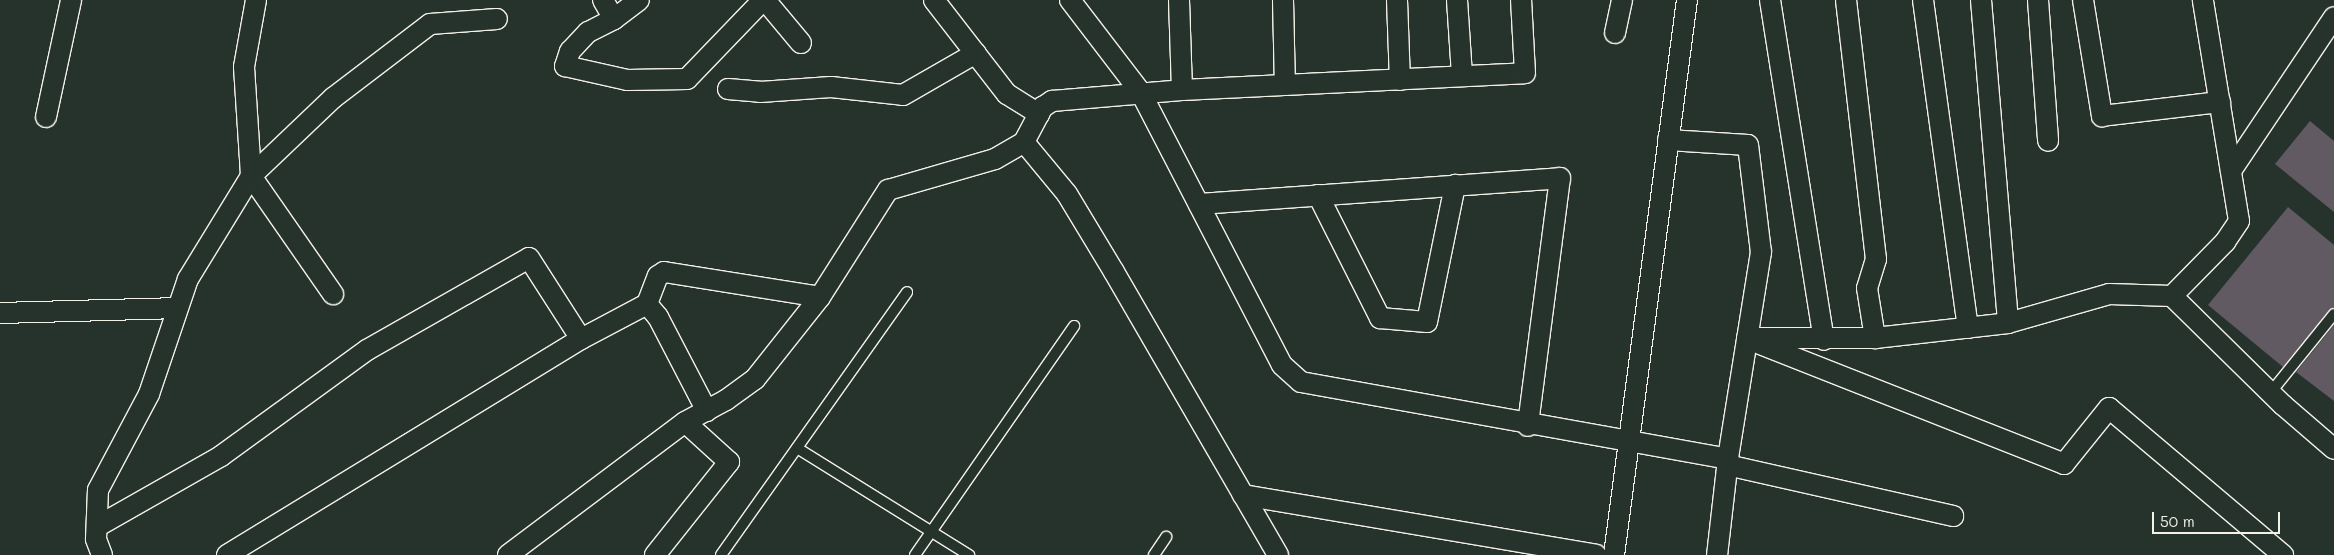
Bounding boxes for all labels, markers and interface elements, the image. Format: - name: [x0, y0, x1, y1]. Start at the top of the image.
- scale bar: [2154, 502, 2282, 534]
- text: 50 m: [2160, 511, 2195, 531]

